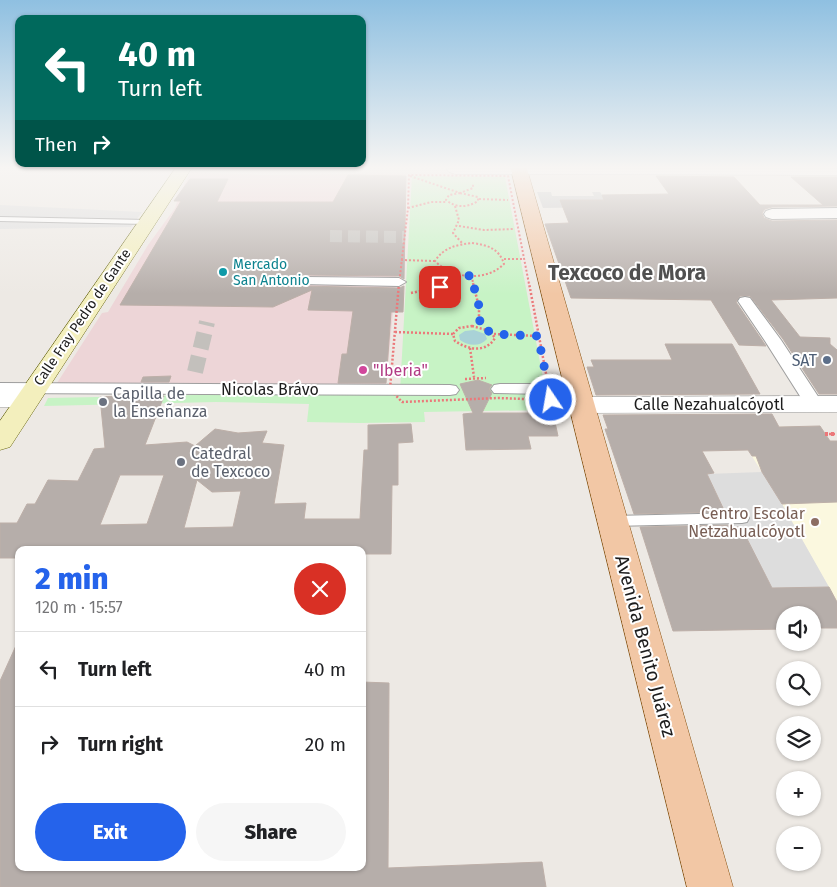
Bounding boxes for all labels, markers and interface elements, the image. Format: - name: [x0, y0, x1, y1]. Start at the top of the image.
- text: 40 m: [118, 33, 196, 75]
- icon: left: [35, 35, 100, 100]
- text: Turn left: [118, 75, 202, 102]
- icon: right: [87, 130, 115, 158]
- text: Then: [35, 133, 77, 156]
- street label: Calle Fray Pedro de Gante: [30, 246, 135, 389]
- place label: Mercado San Antonio: [233, 256, 310, 289]
- district label: Texcoco de Mora: [548, 260, 706, 286]
- marker: Mercado San Antonio: [217, 266, 229, 278]
- pin: [419, 266, 461, 308]
- icon: arrive: [426, 273, 454, 301]
- place label: SAT: [792, 351, 818, 370]
- marker: SAT: [821, 354, 833, 366]
- place label: "Iberia": [373, 361, 428, 380]
- marker: "Iberia": [357, 364, 369, 376]
- position arrow: [524, 373, 576, 425]
- street label: Nicolas Brávo: [221, 380, 319, 399]
- place label: Capilla de la Enseñanza: [113, 384, 207, 421]
- street label: Calle Nezahualcóyotl: [634, 395, 785, 414]
- marker: Capilla de la Enseñanza: [97, 396, 109, 408]
- place label: Catedral de Texcoco: [191, 444, 270, 481]
- marker: Catedral de Texcoco: [175, 456, 187, 468]
- place label: Centro Escolar Netzahualcóyotl: [688, 504, 806, 541]
- marker: Centro Escolar Netzahualcóyotl: [809, 516, 821, 528]
- street label: Avenida Benito Juárez: [610, 553, 681, 740]
- text: 2 min: [35, 561, 108, 597]
- button: close: [294, 563, 346, 615]
- text: 120 m · 15:57: [35, 598, 123, 617]
- map controls: [776, 606, 821, 871]
- button: sound: [776, 606, 821, 651]
- icon: left: [35, 655, 63, 683]
- text: Turn left: [78, 658, 152, 681]
- text: 40 m: [304, 658, 346, 681]
- button: search: [776, 661, 821, 706]
- button: layers: [776, 716, 821, 761]
- icon: right: [35, 730, 63, 758]
- text: Turn right: [78, 733, 163, 756]
- text: 20 m: [305, 733, 346, 756]
- button: +: [776, 771, 821, 816]
- button: Exit: [35, 803, 186, 861]
- button: Share: [196, 803, 346, 861]
- button: −: [776, 826, 821, 871]

